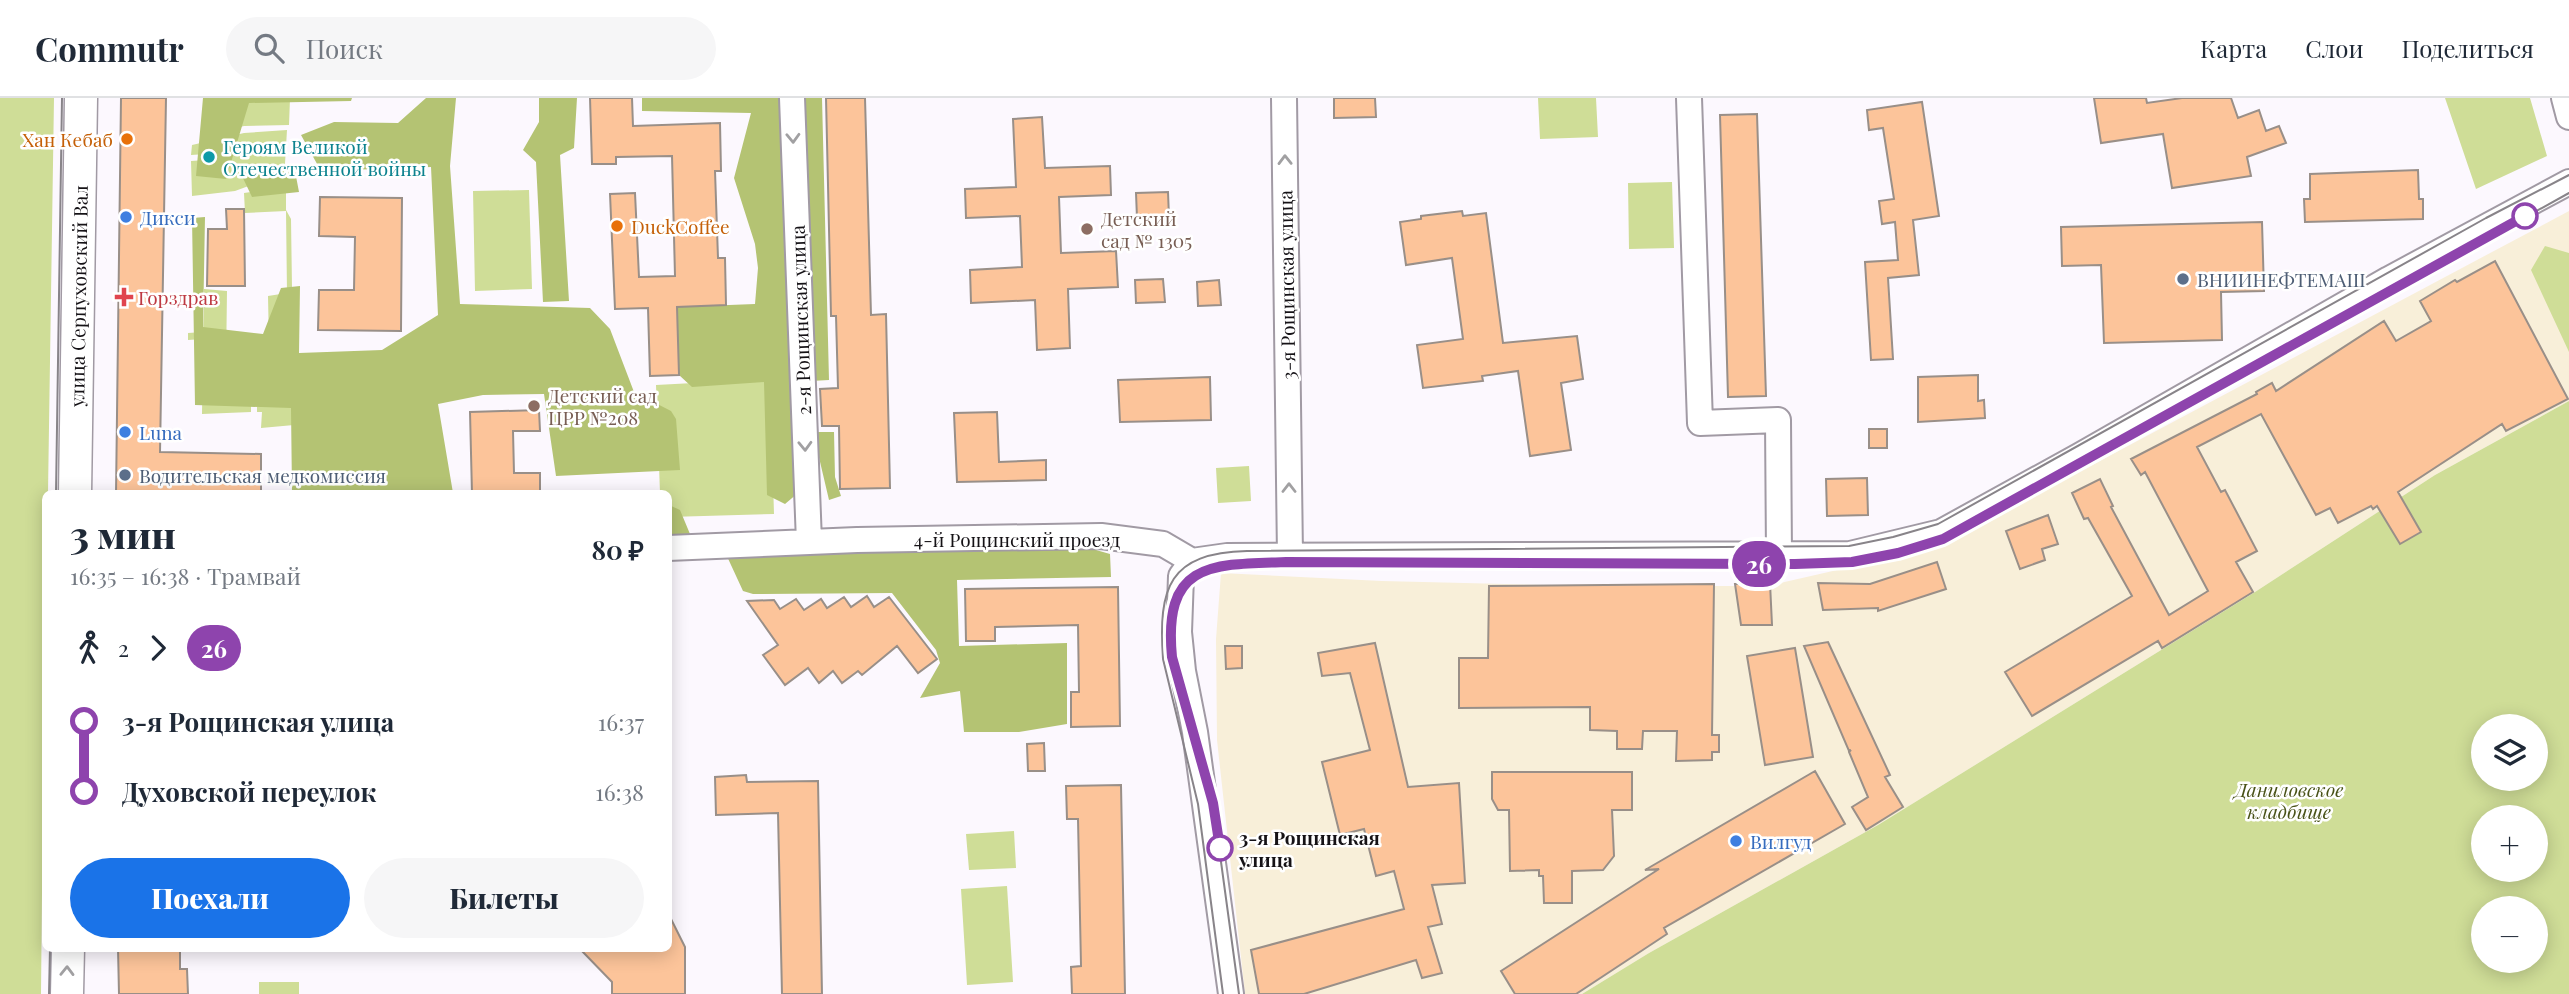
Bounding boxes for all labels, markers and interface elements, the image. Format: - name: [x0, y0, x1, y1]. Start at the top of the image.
- search box: [226, 17, 716, 80]
- text: Commutr: [35, 26, 184, 70]
- icon: search: [250, 29, 288, 67]
- text: Поиск: [306, 31, 383, 66]
- text: Карта: [2200, 32, 2267, 64]
- text: Слои: [2305, 32, 2364, 64]
- text: Поделиться: [2402, 32, 2534, 64]
- place label: Хан Кебаб: [22, 126, 113, 152]
- marker: Хан Кебаб: [119, 131, 135, 147]
- place label: Героям Великой Отечественной войны: [223, 133, 426, 181]
- one-way arrow: [786, 133, 801, 144]
- marker: Героям Великой Отечественной войны: [201, 149, 217, 165]
- one-way arrow: [1277, 154, 1293, 164]
- street label: улица Серпуховский Вал: [63, 185, 93, 408]
- street label: 3-я Рощинская улица: [1271, 189, 1301, 380]
- unlabelled marker: [2512, 203, 2538, 229]
- place label: Дикси: [140, 204, 196, 230]
- place label: Детский сад № 1305: [1101, 205, 1192, 253]
- marker: Дикси: [118, 209, 134, 225]
- place label: DuckCoffee: [631, 213, 730, 239]
- marker: DuckCoffee: [609, 218, 625, 234]
- marker: Детский сад № 1305: [1079, 221, 1095, 237]
- street label: 2-я Рощинская улица: [784, 224, 816, 415]
- place label: ВНИИНЕФТЕМАШ: [2197, 266, 2366, 292]
- marker: ВНИИНЕФТЕМАШ: [2175, 271, 2191, 287]
- place label: Горздрав: [138, 284, 218, 310]
- marker: Горздрав: [116, 289, 132, 305]
- place label: Детский сад ЦРР №208: [548, 382, 657, 430]
- marker: Детский сад ЦРР №208: [526, 398, 542, 414]
- place label: Luna: [139, 419, 183, 445]
- marker: Luna: [117, 424, 133, 440]
- one-way arrow: [798, 441, 813, 452]
- place label: Водительская медкомиссия: [139, 462, 386, 488]
- marker: Водительская медкомиссия: [117, 467, 133, 483]
- one-way arrow: [1281, 482, 1297, 493]
- text: 3 мин: [70, 508, 176, 559]
- street label: 4-й Рощинский проезд: [914, 526, 1120, 552]
- text: 80 ₽: [591, 532, 644, 567]
- line badge: 26: [1728, 541, 1790, 587]
- text: 26: [1746, 548, 1772, 580]
- text: 16:35 – 16:38 · Трамвай: [70, 560, 301, 591]
- icon: walk: [70, 629, 108, 667]
- icon: forward: [139, 629, 177, 667]
- text: 2: [118, 632, 129, 663]
- text: 26: [201, 632, 227, 664]
- text: 3-я Рощинская улица: [122, 704, 394, 739]
- text: 16:37: [598, 706, 644, 737]
- map controls: [2471, 714, 2548, 973]
- button: layers: [2471, 714, 2548, 791]
- text: Духовской переулок: [122, 774, 376, 809]
- text: 16:38: [595, 776, 644, 807]
- park label: Даниловское кладбище: [2232, 776, 2343, 824]
- button: +: [2471, 805, 2548, 882]
- place label: 3-я Рощинская улица: [1238, 824, 1380, 872]
- place label: Вилгуд: [1750, 828, 1811, 854]
- marker: Вилгуд: [1728, 833, 1744, 849]
- marker: 3-я Рощинская улица: [1207, 835, 1233, 861]
- button: Поехали: [70, 858, 350, 938]
- button: Билеты: [364, 858, 644, 938]
- button: −: [2471, 896, 2548, 973]
- one-way arrow: [60, 965, 75, 976]

